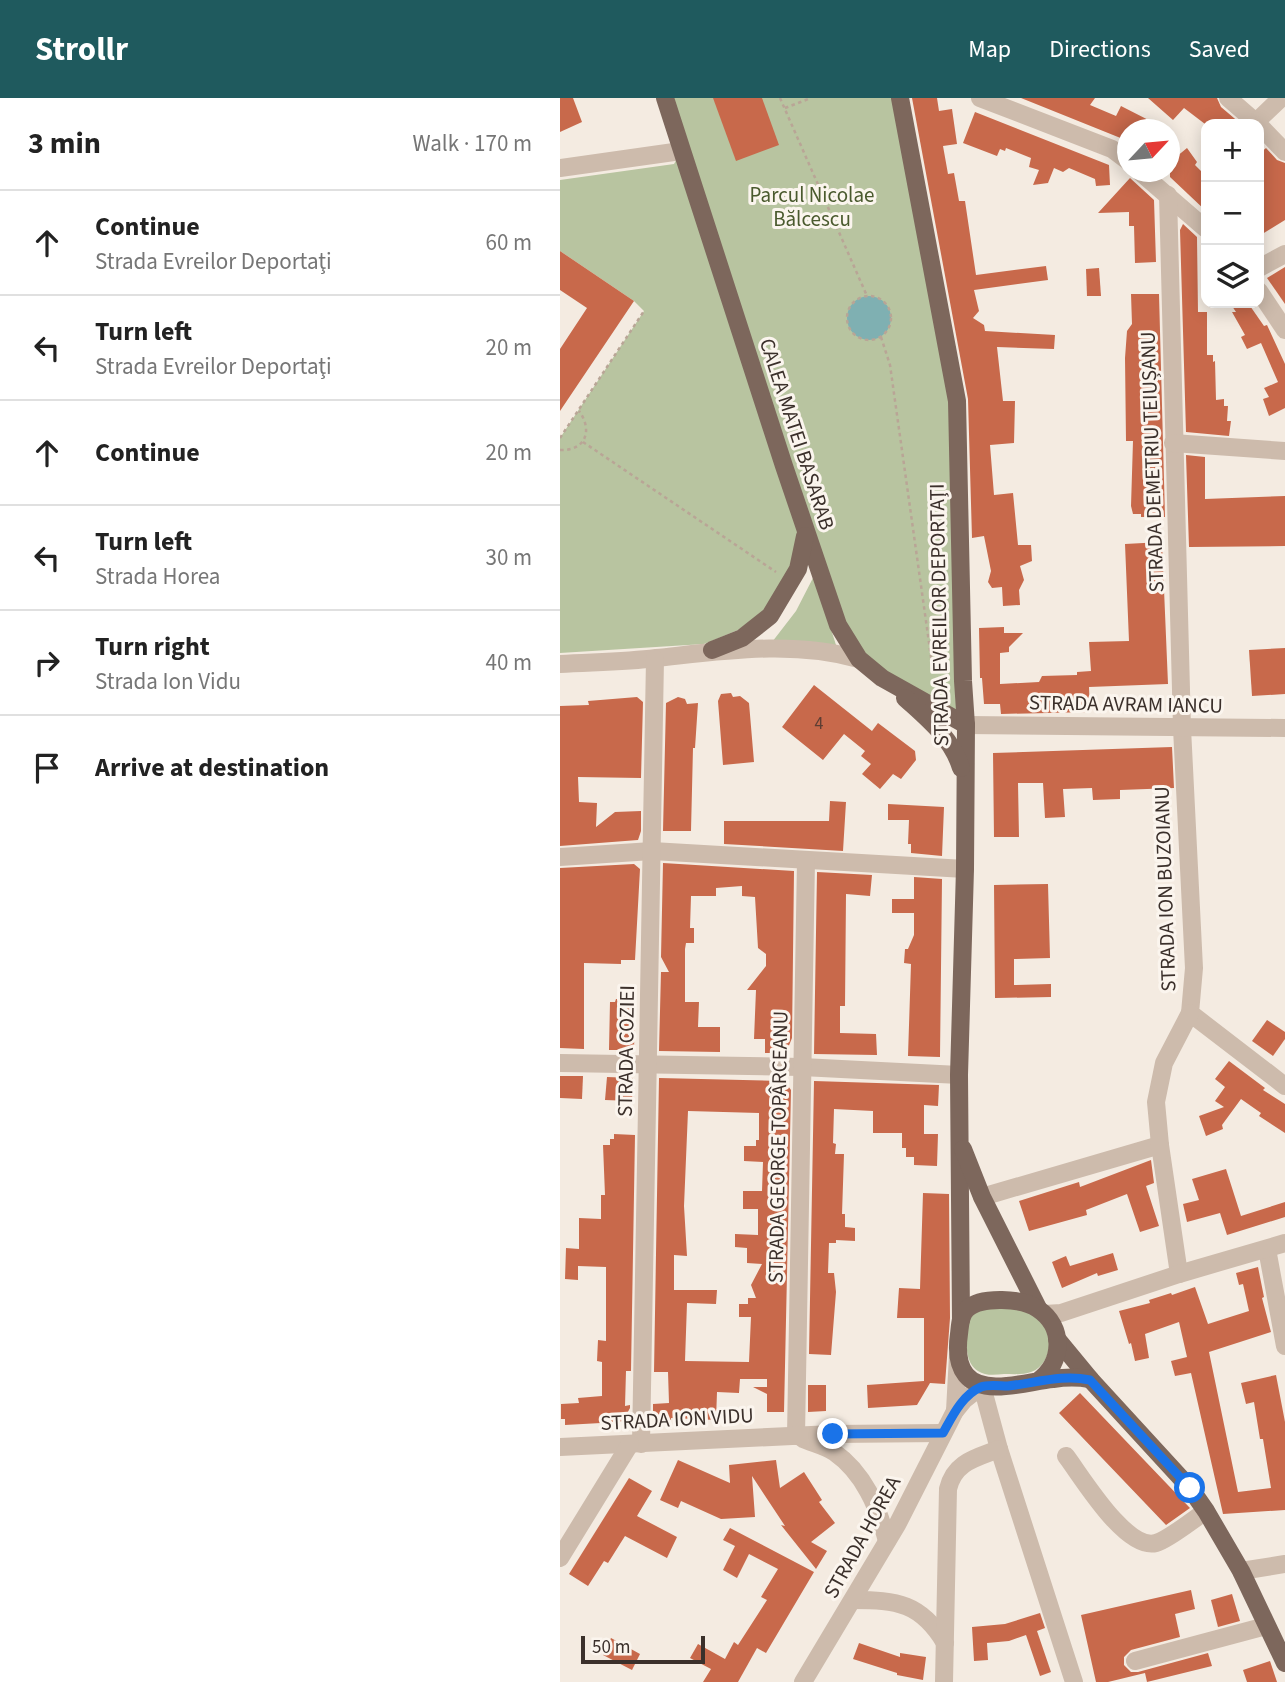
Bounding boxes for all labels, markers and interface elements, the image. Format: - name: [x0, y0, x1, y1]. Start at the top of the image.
- text: Strollr: [35, 26, 128, 73]
- text: Map: [968, 32, 1011, 67]
- text: Directions: [1049, 32, 1151, 67]
- text: Saved: [1189, 32, 1250, 67]
- north arrow: [1117, 119, 1180, 182]
- map controls: [1201, 119, 1264, 308]
- button: +: [1201, 119, 1264, 182]
- text: 3 min: [28, 122, 101, 165]
- text: Walk · 170 m: [413, 127, 532, 160]
- park label: Parcul Nicolae Bălcescu: [750, 180, 874, 234]
- button: −: [1201, 182, 1264, 245]
- text: Continue: [95, 208, 200, 245]
- icon: ahead: [28, 224, 66, 262]
- text: 60 m: [485, 226, 532, 259]
- text: Strada Evreilor Deportaţi: [95, 245, 332, 278]
- button: layers: [1201, 245, 1264, 308]
- text: Turn left: [95, 313, 192, 350]
- icon: left: [28, 329, 66, 367]
- text: 20 m: [485, 331, 532, 364]
- street label: STRADA DEMETRIU TEIUȘANU: [1132, 331, 1172, 593]
- street label: CALEA MATEI BASARAB: [752, 334, 842, 534]
- text: Strada Evreilor Deportaţi: [95, 350, 332, 383]
- icon: ahead: [28, 434, 66, 472]
- text: Continue: [95, 434, 200, 471]
- text: 20 m: [485, 436, 532, 469]
- street label: STRADA EVREILOR DEPORTAŢI: [922, 483, 956, 747]
- text: Turn left: [95, 523, 192, 560]
- icon: left: [28, 539, 66, 577]
- text: 30 m: [485, 541, 532, 574]
- text: Strada Horea: [95, 560, 220, 593]
- text: Turn right: [95, 628, 210, 665]
- icon: right: [28, 644, 66, 682]
- text: 40 m: [485, 646, 532, 679]
- text: Strada Ion Vidu: [95, 665, 241, 698]
- street label: STRADA AVRAM IANCU: [1029, 687, 1223, 721]
- house number: 4: [815, 711, 824, 736]
- icon: arrive: [28, 749, 66, 787]
- text: Arrive at destination: [95, 749, 329, 786]
- street label: STRADA ION BUZOIANU: [1146, 786, 1184, 992]
- street label: STRADA COZIEI: [610, 985, 642, 1117]
- street label: STRADA GEORGE TOPÂRCEANU: [761, 1011, 795, 1283]
- street label: STRADA ION VIDU: [599, 1400, 755, 1438]
- route end: [817, 1418, 848, 1449]
- street label: STRADA HOREA: [816, 1470, 908, 1604]
- route start: [1174, 1472, 1205, 1503]
- scale bar: [581, 1633, 705, 1665]
- text: 50 m: [592, 1634, 630, 1661]

